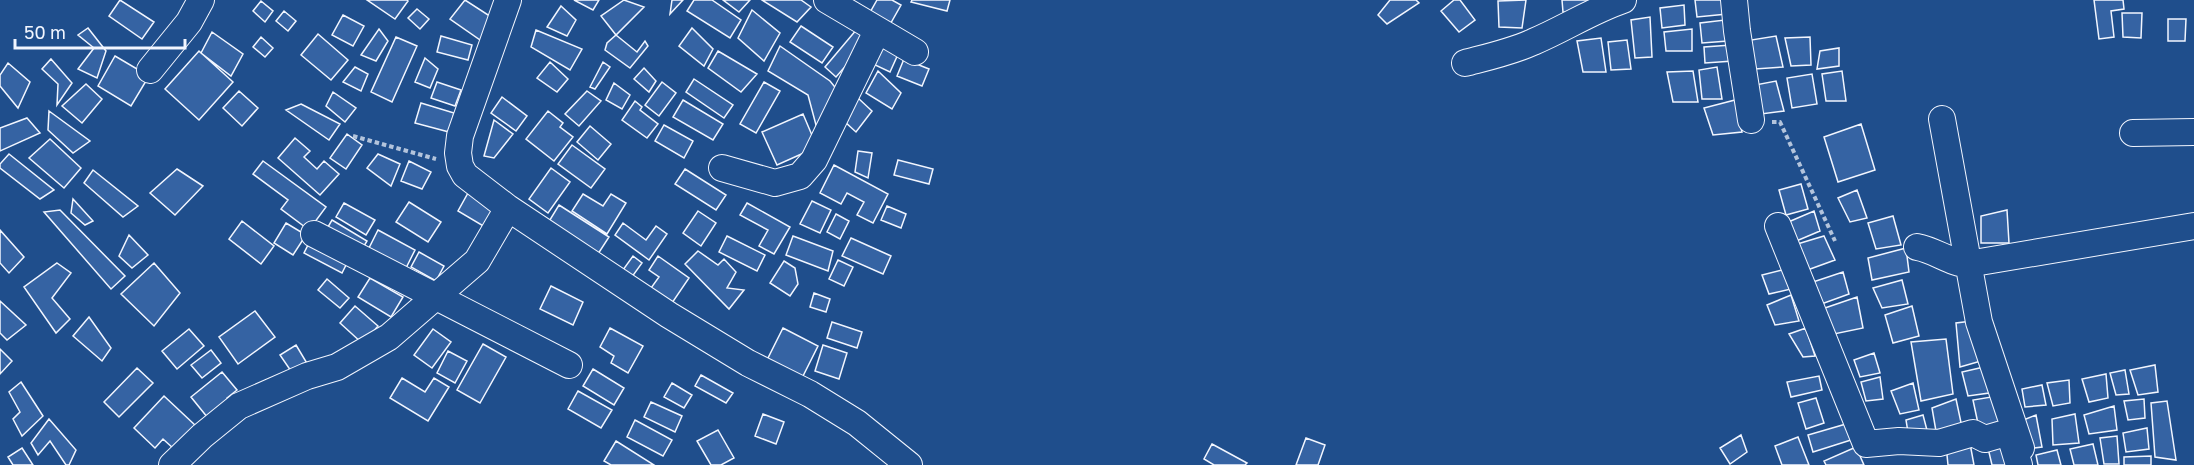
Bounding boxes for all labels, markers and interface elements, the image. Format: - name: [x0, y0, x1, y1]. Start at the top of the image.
- scale bar: [15, 12, 184, 50]
- text: 50 m: [24, 21, 66, 43]

